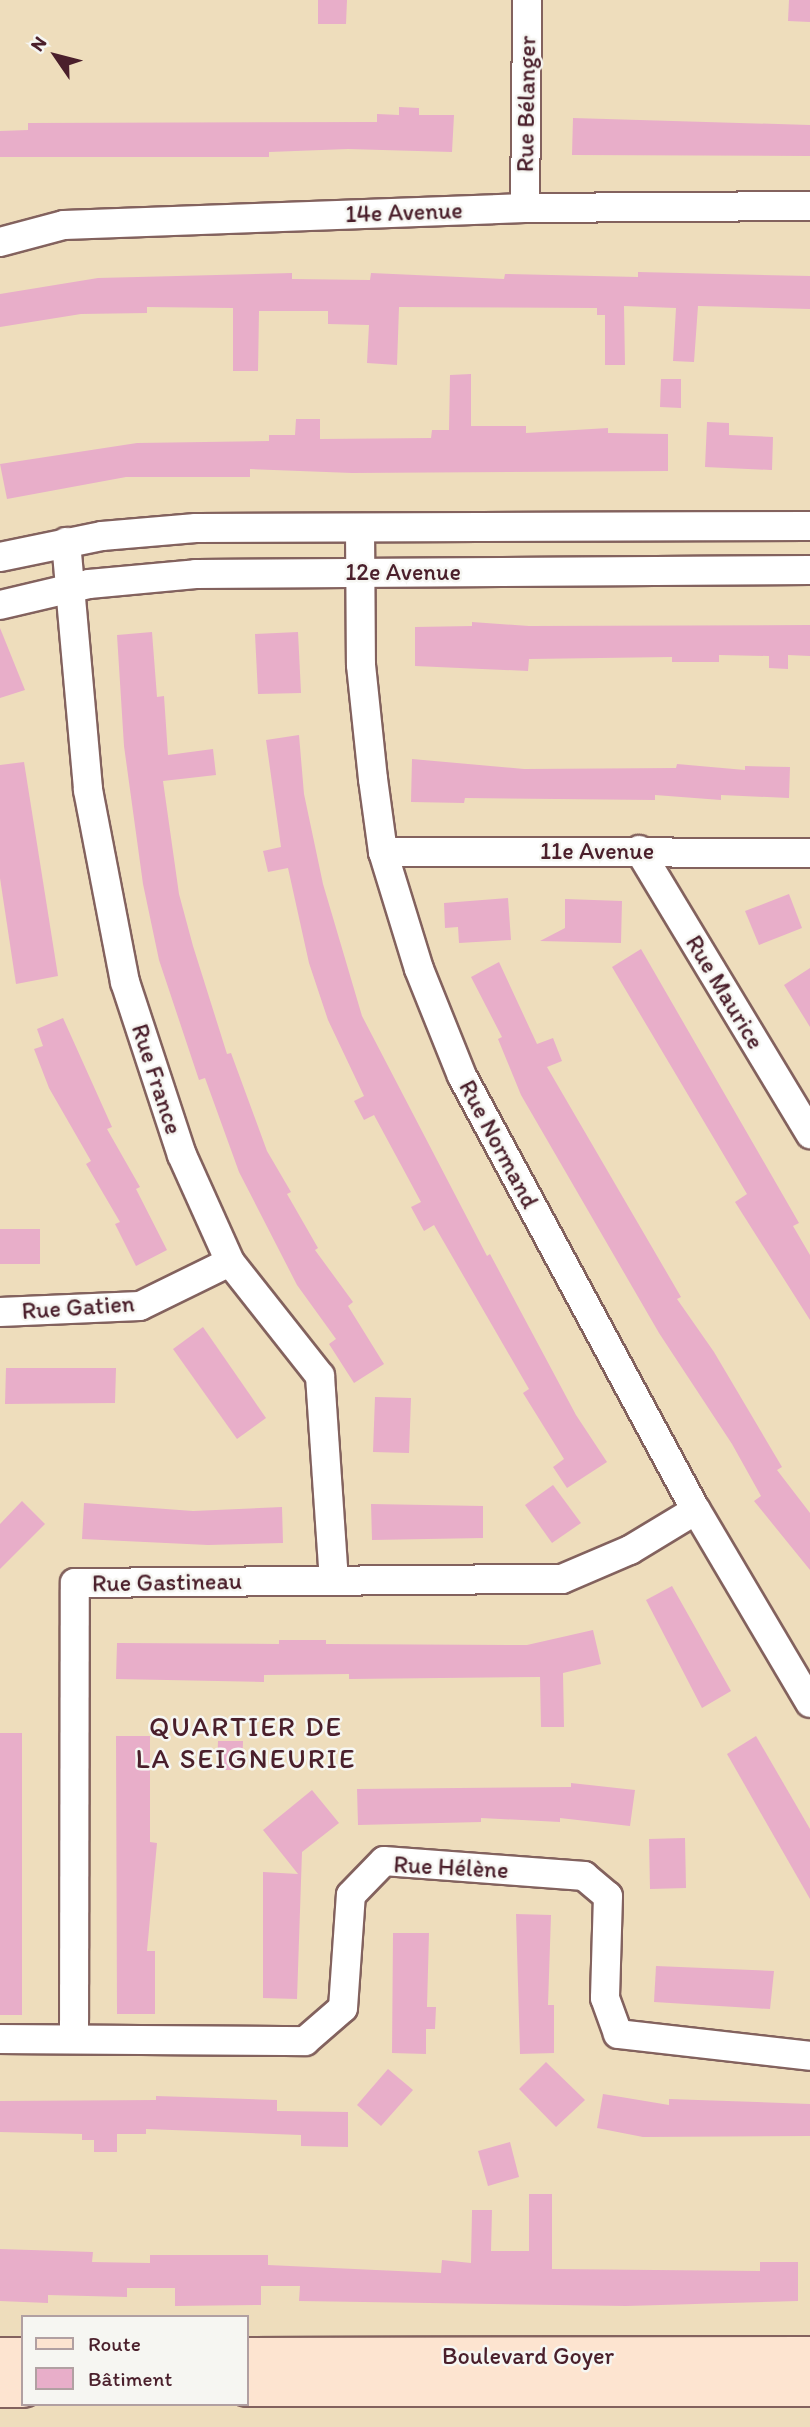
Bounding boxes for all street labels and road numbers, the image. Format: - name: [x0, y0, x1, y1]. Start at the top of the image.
- street label: Rue Bélanger: [510, 35, 542, 173]
- street label: 14e Avenue: [345, 196, 463, 228]
- street label: 12e Avenue: [345, 558, 461, 586]
- street label: 11e Avenue: [540, 837, 654, 865]
- street label: Rue Maurice: [680, 930, 770, 1054]
- street label: Rue France: [126, 1020, 188, 1138]
- street label: Rue Normand: [453, 1075, 545, 1213]
- street label: Rue Gatien: [21, 1289, 135, 1325]
- street label: Rue Gastineau: [92, 1566, 242, 1598]
- street label: Rue Hélène: [393, 1850, 509, 1884]
- street label: Boulevard Goyer: [442, 2342, 614, 2370]

